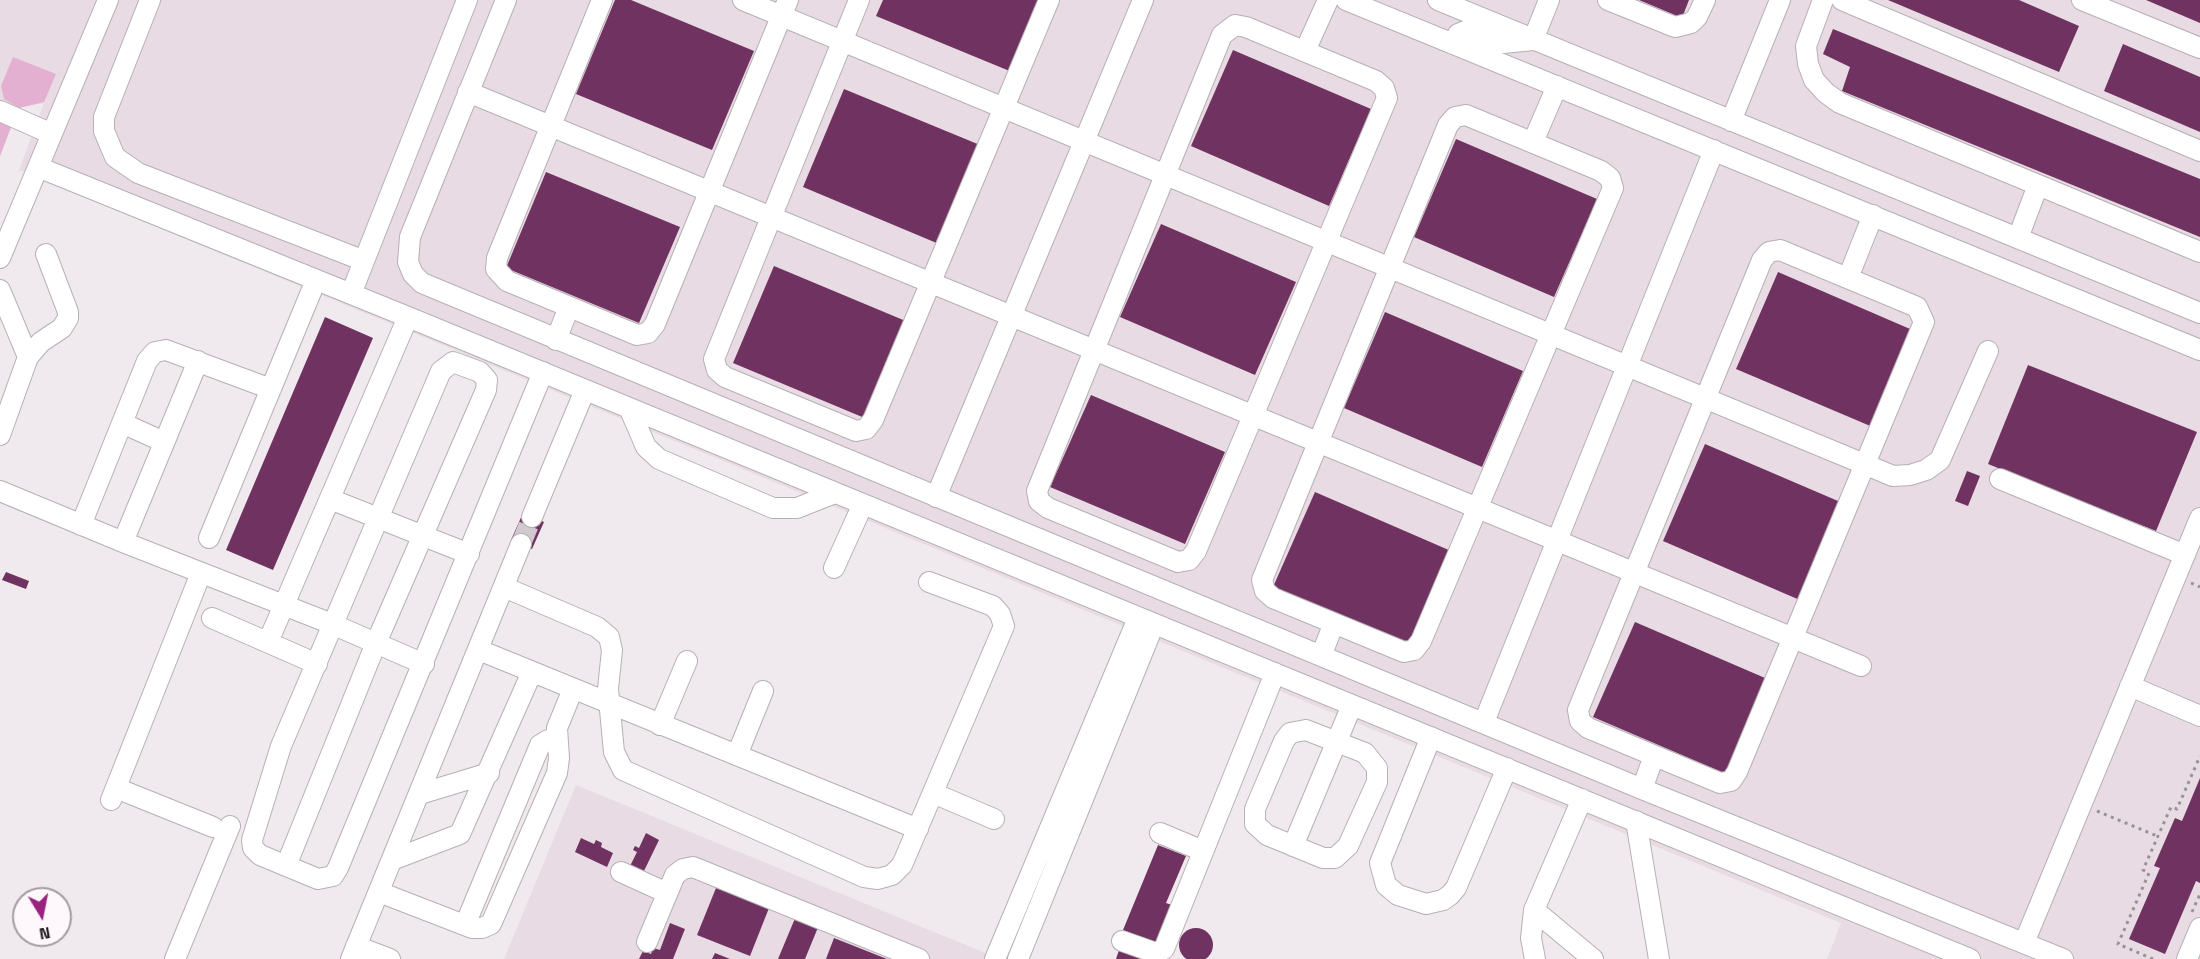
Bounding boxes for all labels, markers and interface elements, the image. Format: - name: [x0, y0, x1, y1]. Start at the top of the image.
- north arrow: [12, 887, 72, 947]
- text: N: [38, 922, 52, 945]

